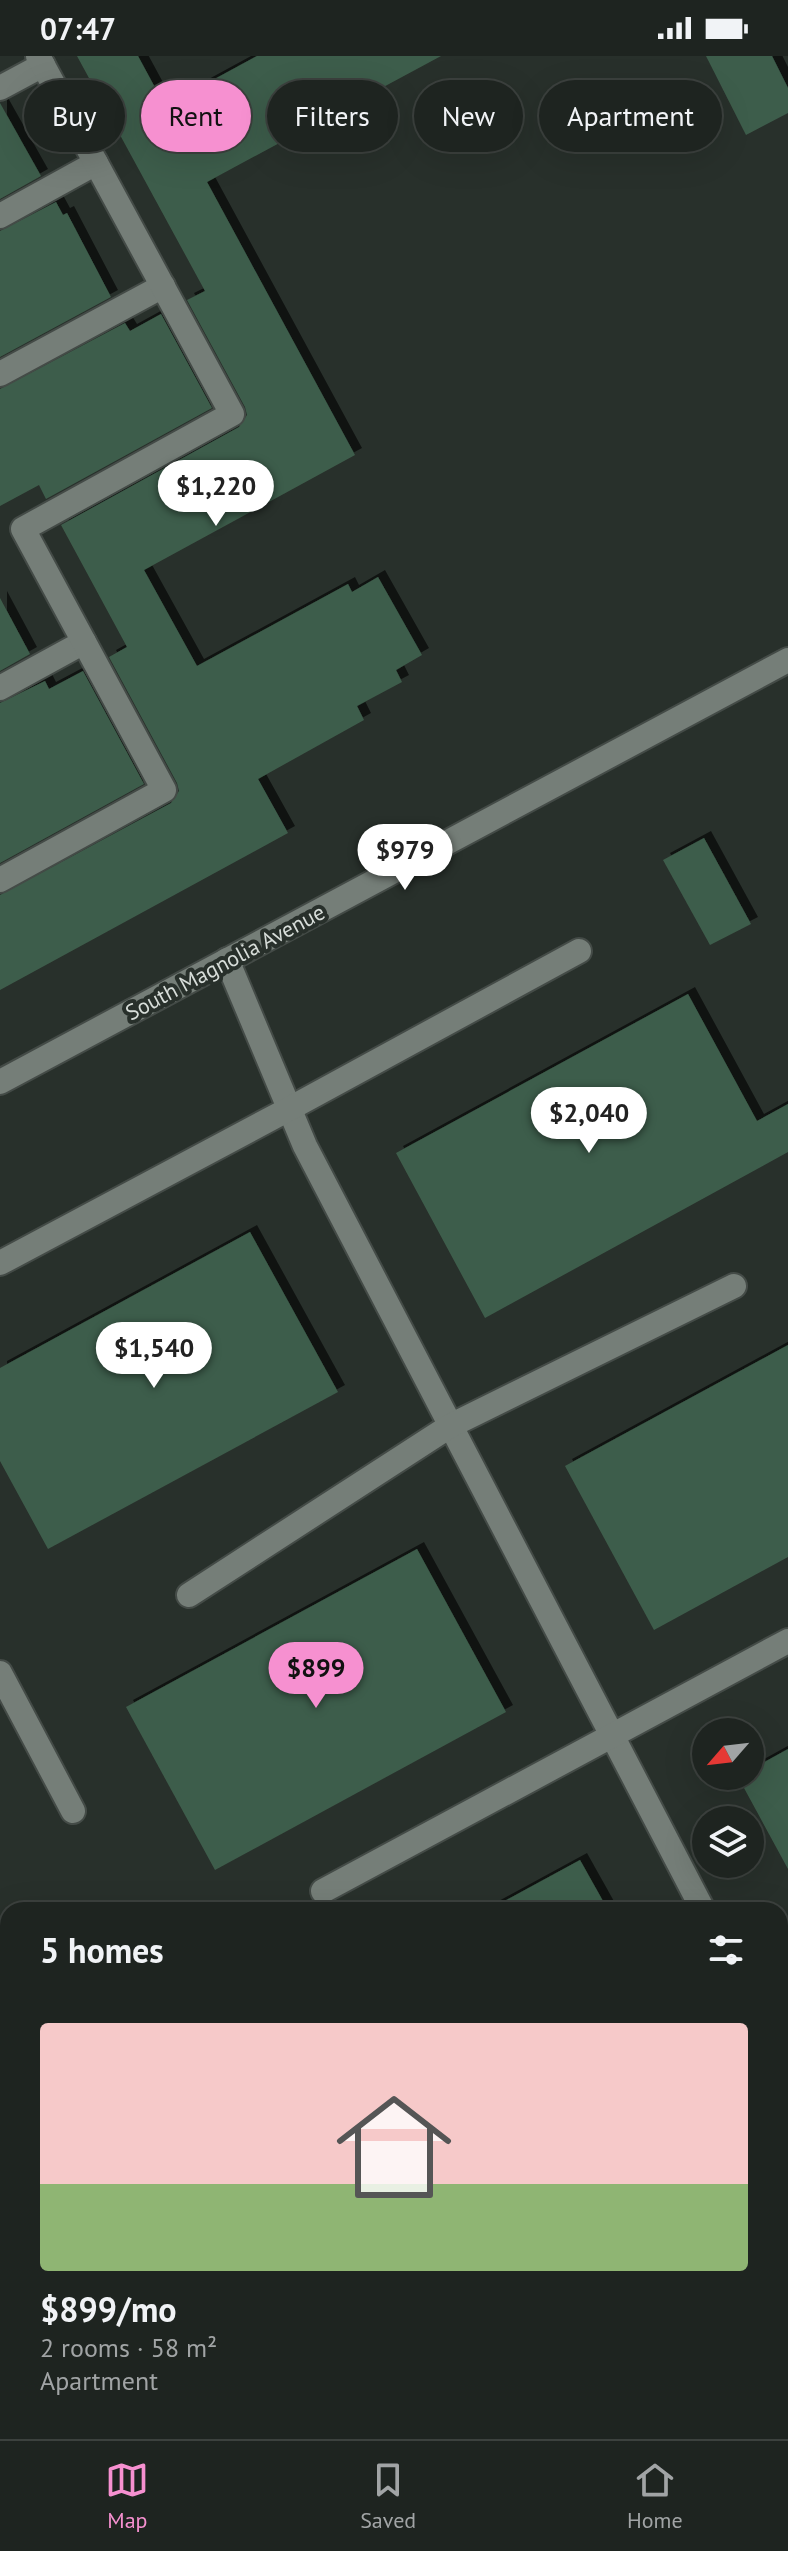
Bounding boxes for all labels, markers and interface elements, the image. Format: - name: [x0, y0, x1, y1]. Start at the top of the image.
- text: 07:47: [40, 9, 116, 48]
- chip: Buy: [24, 80, 125, 152]
- chip: Rent: [141, 80, 251, 152]
- chip: Filters: [267, 80, 398, 152]
- chip: New: [414, 80, 523, 152]
- chip: Apartment: [539, 80, 722, 152]
- pin: $1,220: [151, 460, 281, 528]
- text: $1,220: [176, 469, 256, 502]
- pin: $979: [358, 824, 452, 892]
- text: $979: [376, 833, 434, 866]
- street label: South Magnolia Avenue: [121, 898, 329, 1026]
- pin: $2,040: [524, 1087, 654, 1155]
- text: $2,040: [549, 1096, 629, 1129]
- pin: $1,540: [89, 1322, 219, 1390]
- text: $1,540: [114, 1331, 194, 1364]
- pin: $899: [269, 1642, 363, 1710]
- text: $899: [287, 1651, 345, 1684]
- north arrow: [692, 1718, 764, 1790]
- map controls: [692, 1718, 764, 1878]
- button: layers: [692, 1806, 764, 1878]
- text: 5 homes: [40, 1928, 164, 1972]
- icon: filters: [704, 1928, 748, 1972]
- icon: home: [322, 2075, 466, 2219]
- text: $899/mo: [40, 2287, 177, 2331]
- text: 2 rooms · 58 m²: [40, 2331, 217, 2364]
- text: Apartment: [40, 2364, 158, 2397]
- tab: Map: [105, 2458, 149, 2534]
- tab: Saved: [360, 2458, 416, 2534]
- tab: Home: [627, 2458, 683, 2534]

